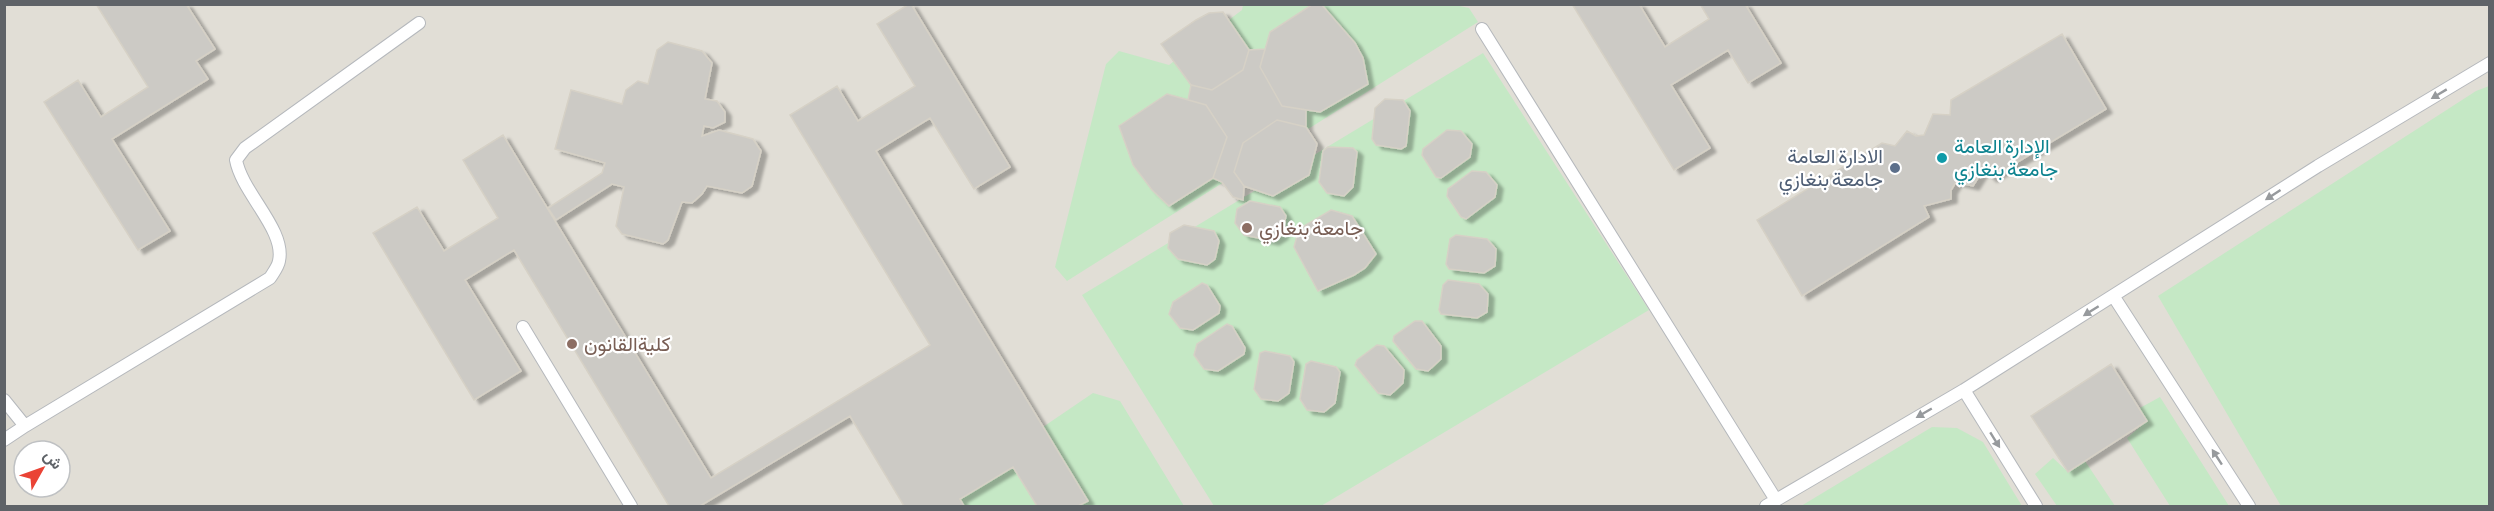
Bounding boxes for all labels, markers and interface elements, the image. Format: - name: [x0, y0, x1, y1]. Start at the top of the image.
- one-way arrow: [2431, 88, 2447, 99]
- place label: الإدارة العامة جامعة بنغازي: [1954, 134, 2058, 186]
- place label: الادارة العامة جامعة بنغازي: [1779, 144, 1883, 196]
- marker: الإدارة العامة جامعة بنغازي: [1935, 151, 1949, 165]
- marker: الادارة العامة جامعة بنغازي: [1888, 161, 1902, 175]
- one-way arrow: [2265, 189, 2281, 200]
- place label: جامعة بنغازي: [1259, 216, 1363, 245]
- marker: جامعة بنغازي: [1240, 221, 1254, 235]
- one-way arrow: [2083, 306, 2099, 317]
- place label: كليةالقانون: [584, 332, 671, 357]
- marker: كليةالقانون: [565, 337, 579, 351]
- one-way arrow: [1916, 408, 1933, 418]
- one-way arrow: [1989, 432, 2000, 448]
- north arrow: [12, 439, 72, 499]
- text: ش: [40, 446, 67, 473]
- one-way arrow: [2212, 449, 2223, 465]

